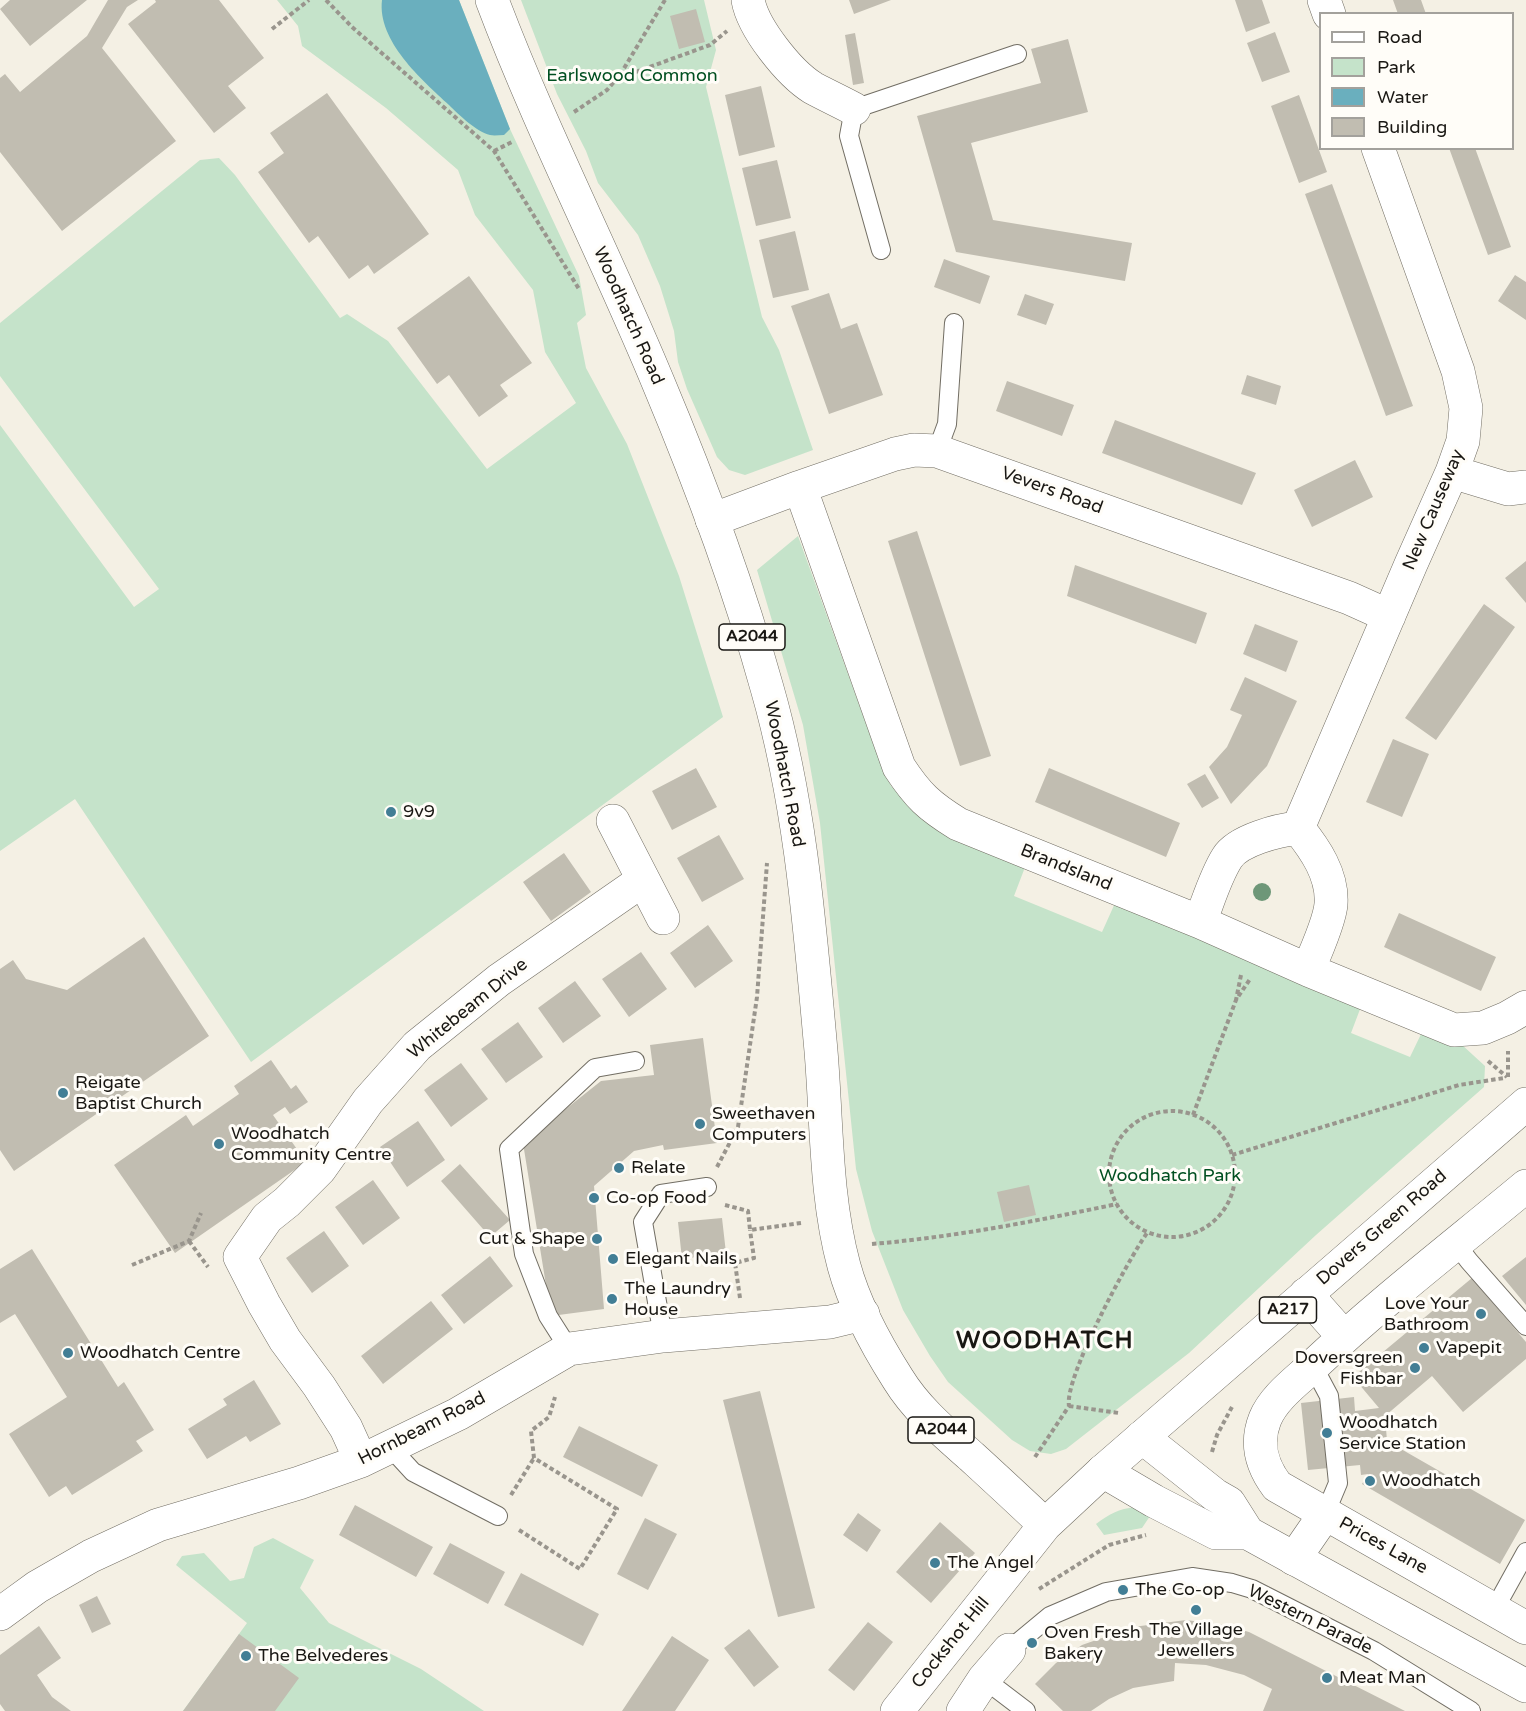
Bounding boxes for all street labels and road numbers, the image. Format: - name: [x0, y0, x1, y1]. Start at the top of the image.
- street label: Woodhatch Road: [588, 244, 668, 388]
- street label: New Causeway: [1399, 446, 1469, 574]
- street label: Vevers Road: [998, 463, 1106, 519]
- road number: A2044: [719, 624, 785, 650]
- street label: Woodhatch Road: [759, 699, 809, 849]
- street label: Brandsland: [1017, 840, 1115, 896]
- street label: Whitebeam Drive: [404, 954, 532, 1064]
- street label: Dovers Green Road: [1313, 1166, 1451, 1290]
- road number: A217: [1260, 1297, 1316, 1323]
- street label: Hornbeam Road: [355, 1388, 489, 1470]
- road number: A2044: [908, 1417, 974, 1443]
- street label: Prices Lane: [1335, 1513, 1431, 1579]
- street label: Western Parade: [1244, 1581, 1376, 1659]
- street label: Cockshot Hill: [908, 1593, 994, 1693]

